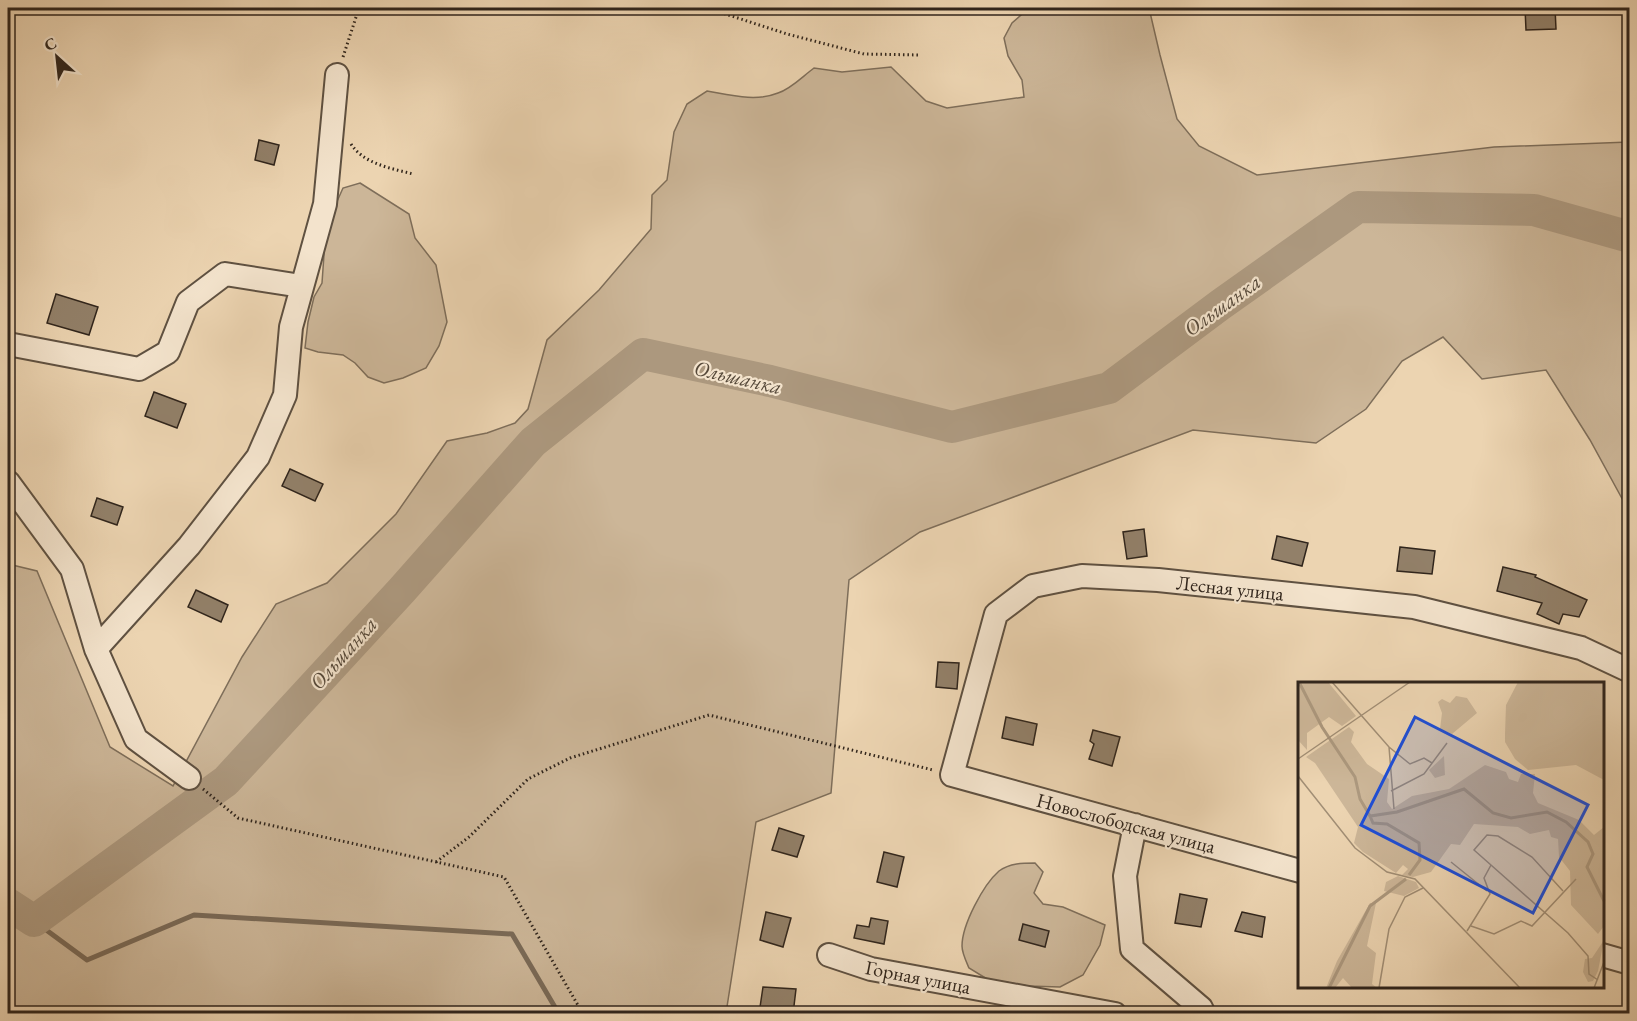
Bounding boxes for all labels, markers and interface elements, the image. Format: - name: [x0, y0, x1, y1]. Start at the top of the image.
- north arrow: [27, 27, 87, 87]
- text: С: [41, 32, 60, 56]
- water label: Ольшанка: [1178, 268, 1266, 342]
- water label: Ольшанка: [692, 354, 784, 400]
- street label: Лесная улица: [1175, 569, 1285, 607]
- water label: Ольшанка: [303, 611, 383, 695]
- inset map: [1298, 682, 1604, 988]
- street label: Новослободская улица: [1034, 787, 1218, 859]
- street label: Горная улица: [863, 954, 973, 1000]

